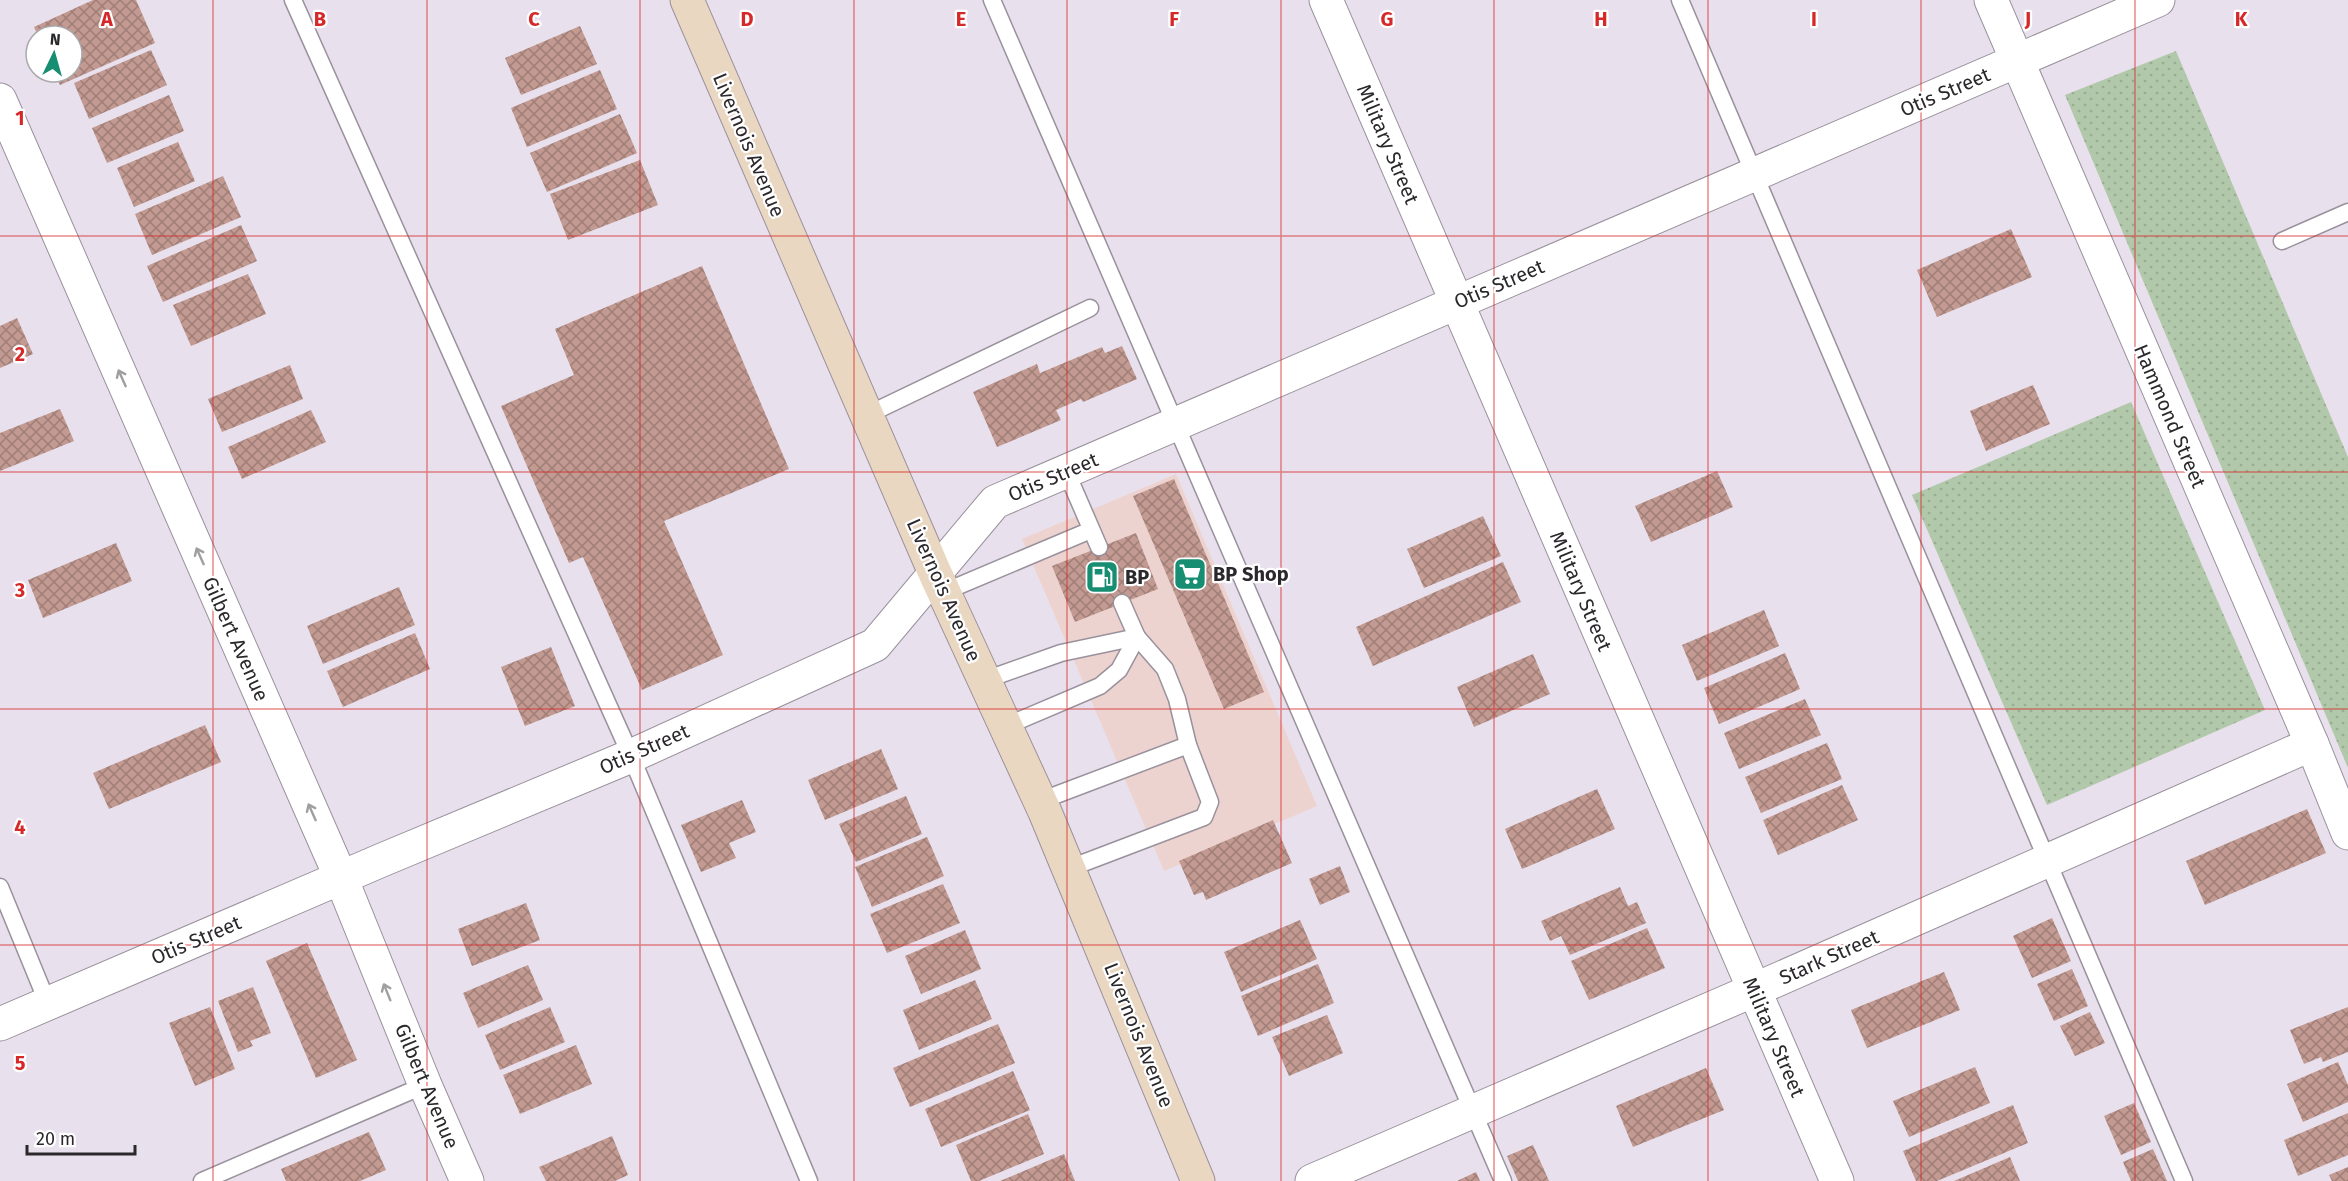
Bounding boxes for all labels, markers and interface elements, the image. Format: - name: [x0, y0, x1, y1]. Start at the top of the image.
- text: A: [100, 7, 114, 31]
- text: B: [314, 7, 326, 31]
- text: C: [528, 7, 540, 31]
- text: D: [740, 7, 754, 31]
- text: E: [956, 7, 966, 31]
- text: F: [1169, 7, 1179, 31]
- text: G: [1381, 7, 1393, 31]
- text: H: [1594, 7, 1608, 31]
- text: I: [1811, 7, 1817, 31]
- text: J: [2024, 7, 2031, 31]
- text: K: [2235, 7, 2248, 31]
- north arrow: [24, 24, 84, 84]
- text: N: [49, 30, 61, 49]
- street label: Otis Street: [1896, 62, 1994, 122]
- street label: Livernois Avenue: [708, 69, 790, 221]
- street label: Military Street: [1352, 80, 1424, 208]
- text: 1: [15, 106, 25, 130]
- street label: Otis Street: [1450, 254, 1548, 314]
- street label: Hammond Street: [2129, 341, 2211, 492]
- text: 2: [15, 342, 25, 366]
- one-way arrow: [115, 369, 127, 387]
- street label: Otis Street: [1004, 447, 1102, 507]
- street label: Livernois Avenue: [902, 515, 986, 665]
- street label: Military Street: [1545, 527, 1617, 655]
- one-way arrow: [194, 548, 205, 566]
- supermarket icon: BP Shop: [1172, 556, 1208, 592]
- fuel station icon: BP: [1084, 559, 1120, 595]
- place label: BP Shop: [1213, 562, 1289, 586]
- place label: BP: [1125, 565, 1149, 589]
- street label: Gilbert Avenue: [198, 573, 274, 705]
- text: 3: [14, 578, 25, 602]
- street label: Otis Street: [595, 718, 693, 779]
- one-way arrow: [305, 803, 316, 821]
- text: 4: [14, 815, 26, 839]
- street label: Otis Street: [147, 910, 245, 970]
- street label: Stark Street: [1776, 924, 1883, 990]
- street label: Livernois Avenue: [1099, 959, 1179, 1111]
- street label: Military Street: [1738, 973, 1810, 1101]
- one-way arrow: [381, 983, 392, 1001]
- street label: Gilbert Avenue: [390, 1020, 464, 1152]
- text: 5: [15, 1051, 26, 1075]
- scale bar: [27, 1118, 135, 1156]
- text: 20 m: [36, 1128, 75, 1150]

